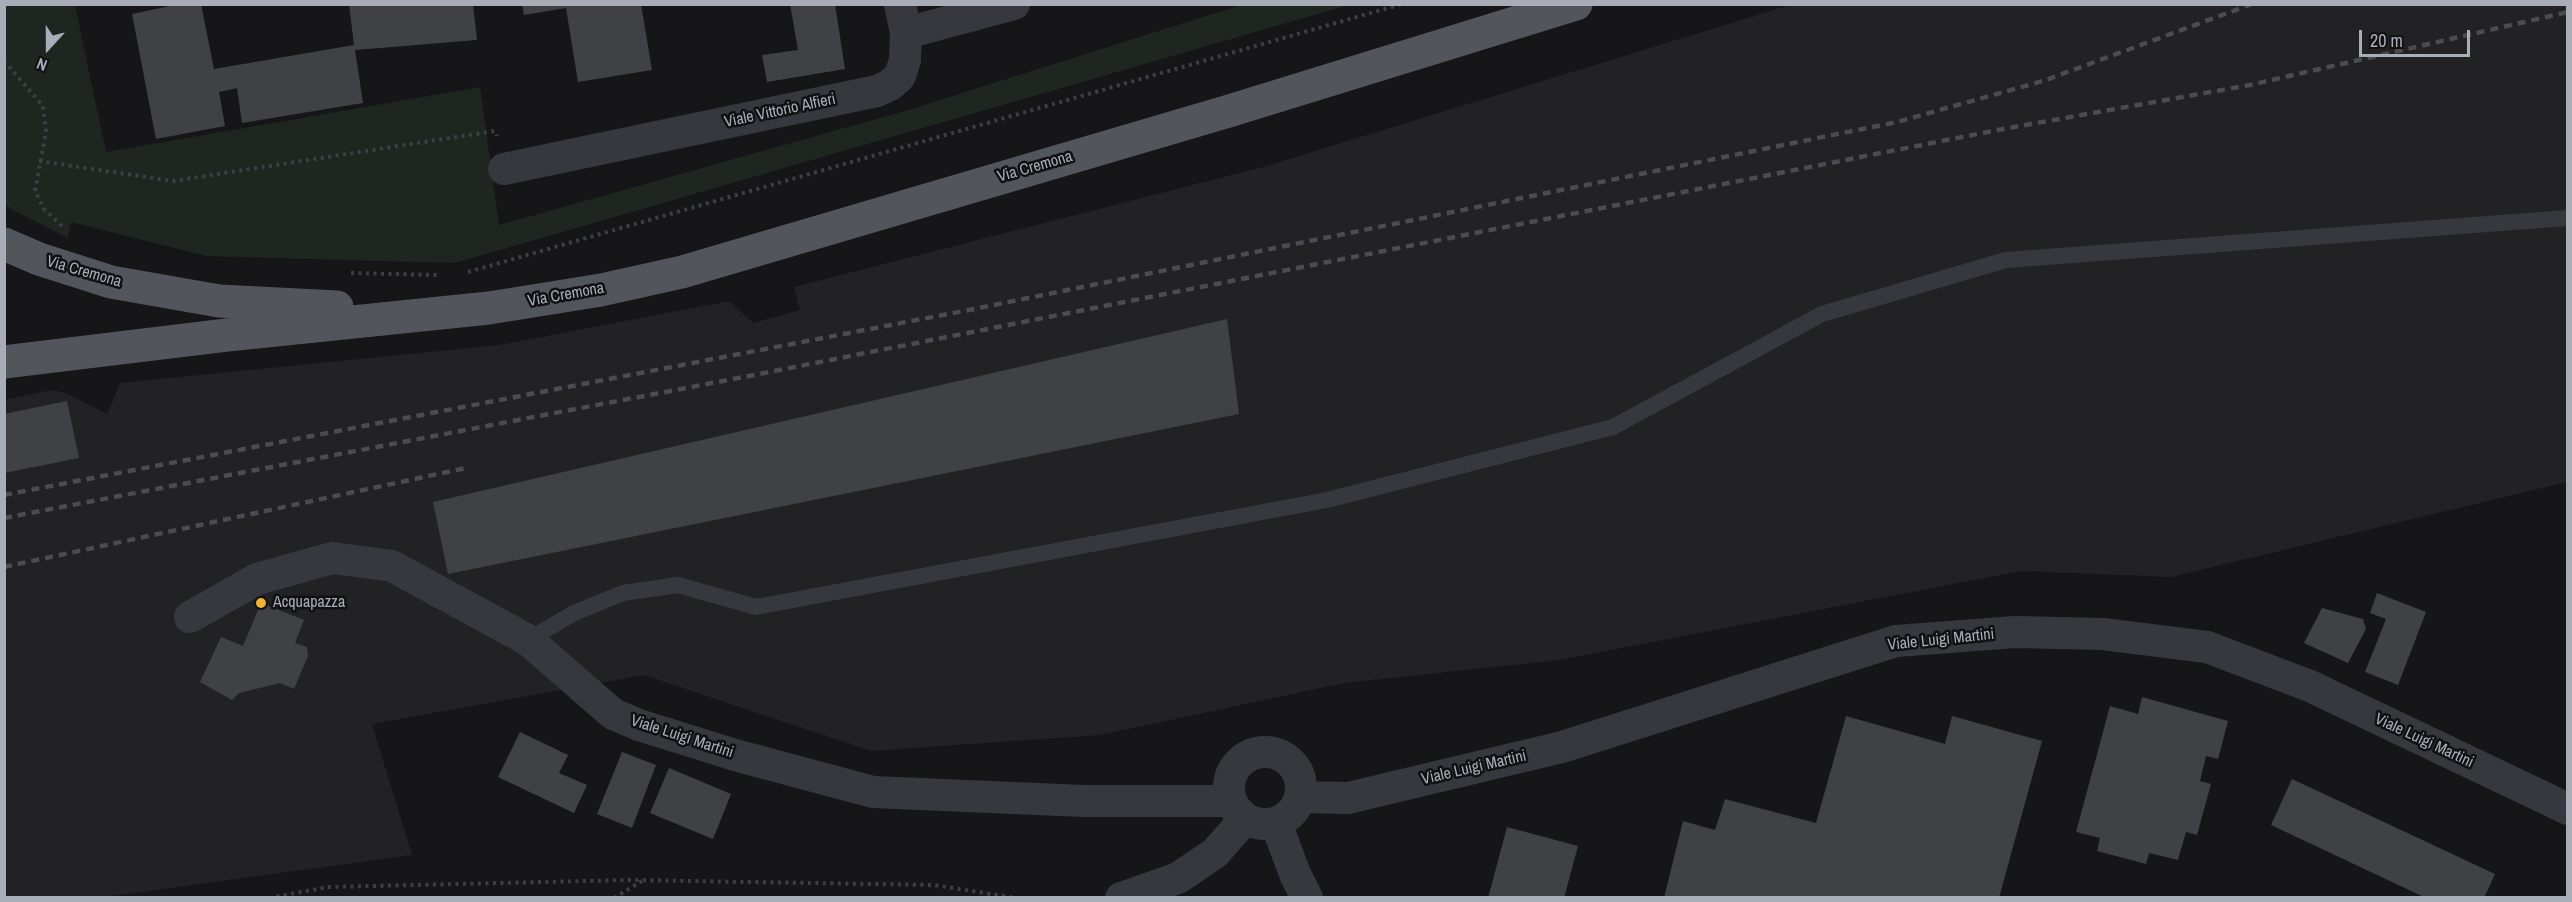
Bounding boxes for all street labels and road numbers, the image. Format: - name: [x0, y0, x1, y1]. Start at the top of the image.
- street label: Viale Vittorio Alfieri: [723, 90, 837, 132]
- street label: Via Cremona: [995, 147, 1075, 187]
- street label: Via Cremona: [44, 252, 124, 292]
- street label: Via Cremona: [526, 279, 606, 311]
- street label: Viale Luigi Martini: [1887, 625, 1995, 655]
- street label: Viale Luigi Martini: [2371, 710, 2477, 772]
- street label: Viale Luigi Martini: [628, 711, 736, 763]
- street label: Viale Luigi Martini: [1420, 747, 1528, 789]

